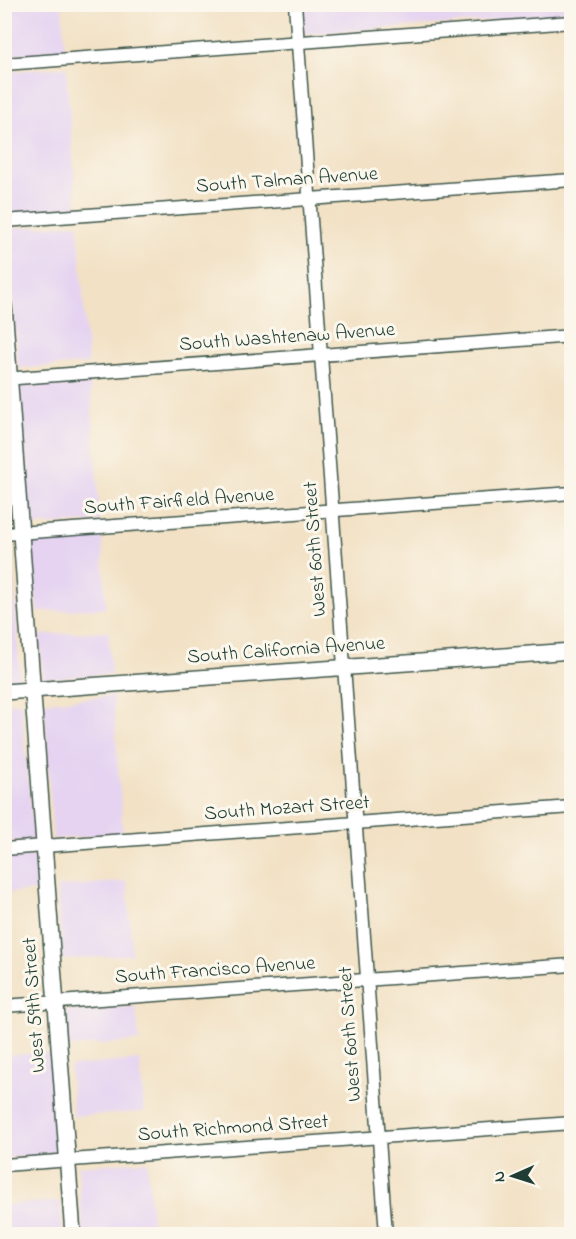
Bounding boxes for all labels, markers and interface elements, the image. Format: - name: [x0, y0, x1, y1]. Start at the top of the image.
- street label: South Talman Avenue: [195, 160, 379, 202]
- street label: South Washtenaw Avenue: [178, 316, 396, 360]
- street label: West 60th Street: [297, 480, 335, 618]
- street label: South Fairfield Avenue: [83, 481, 275, 523]
- street label: South California Avenue: [186, 630, 386, 672]
- street label: South Mozart Street: [203, 789, 371, 829]
- street label: West 59th Street: [16, 936, 54, 1074]
- street label: South Francisco Avenue: [114, 950, 316, 992]
- street label: West 60th Street: [332, 965, 370, 1103]
- street label: South Richmond Street: [137, 1108, 330, 1150]
- north arrow: [483, 1146, 543, 1206]
- text: N: [488, 1170, 512, 1183]

